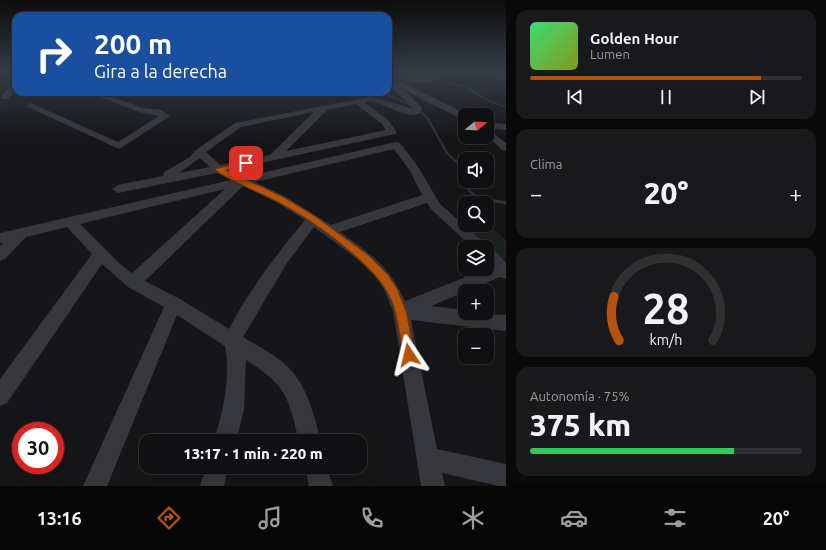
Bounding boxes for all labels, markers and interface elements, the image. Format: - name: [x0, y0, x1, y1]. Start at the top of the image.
- icon: right: [28, 28, 80, 80]
- text: 200 m: [94, 28, 172, 59]
- text: Golden Hour: [590, 30, 679, 47]
- text: Lumen: [590, 47, 630, 61]
- text: Gira a la derecha: [94, 61, 227, 81]
- icon: previous: [564, 86, 586, 108]
- icon: pause: [655, 86, 677, 108]
- icon: next: [746, 86, 768, 108]
- north arrow: [458, 108, 494, 144]
- map controls: [458, 108, 494, 364]
- pin: [229, 146, 263, 180]
- icon: arrive: [235, 152, 257, 174]
- button: sound: [458, 152, 494, 188]
- text: Clima: [530, 157, 562, 171]
- text: 20°: [644, 176, 688, 210]
- text: −: [530, 181, 542, 206]
- text: +: [790, 181, 802, 206]
- button: search: [458, 196, 494, 232]
- button: layers: [458, 240, 494, 276]
- button: +: [458, 284, 494, 320]
- text: 28: [643, 284, 689, 331]
- button: −: [458, 328, 494, 364]
- text: km/h: [650, 331, 682, 347]
- position arrow: [388, 334, 430, 376]
- text: Autonomía · 75%: [530, 389, 629, 403]
- text: 375 km: [530, 408, 631, 442]
- speed limit sign: 30: [12, 422, 64, 474]
- text: 13:17 · 1 min · 220 m: [183, 445, 323, 462]
- icon: directions: [155, 504, 183, 532]
- icon: music: [256, 504, 284, 532]
- icon: phone: [358, 504, 386, 532]
- icon: climate: [459, 504, 487, 532]
- icon: car: [560, 504, 588, 532]
- icon: filters: [661, 504, 689, 532]
- text: 13:16: [37, 508, 82, 528]
- text: 20°: [763, 508, 789, 528]

